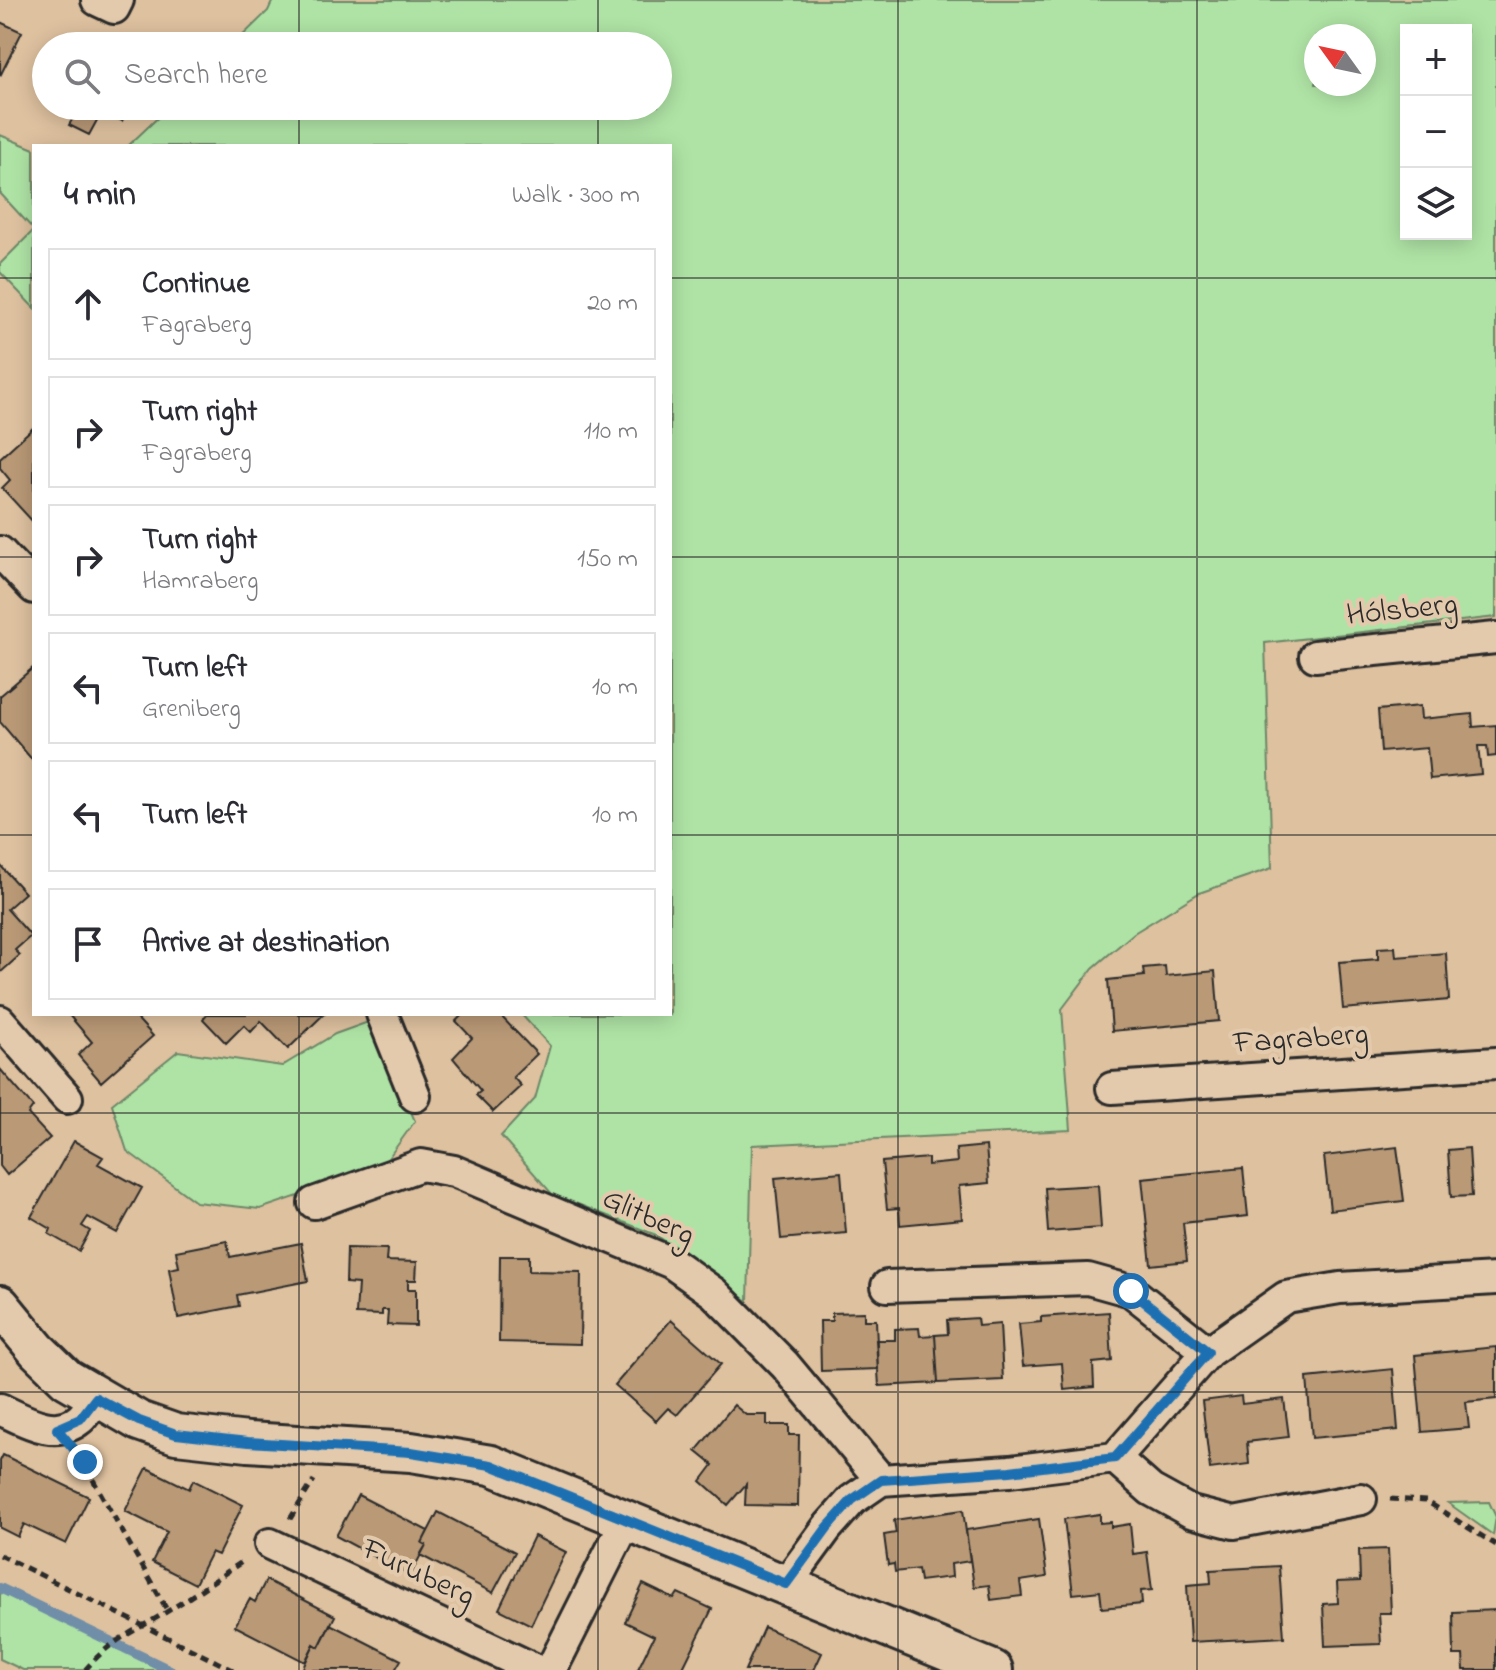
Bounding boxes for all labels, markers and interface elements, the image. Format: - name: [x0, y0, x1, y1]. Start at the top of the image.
- north arrow: [1304, 24, 1376, 96]
- map controls: [1400, 24, 1472, 240]
- button: +: [1400, 24, 1472, 96]
- search box: [32, 32, 672, 120]
- icon: search: [60, 54, 104, 98]
- text: Search here: [124, 54, 268, 98]
- button: −: [1400, 96, 1472, 168]
- button: layers: [1400, 168, 1472, 240]
- text: 4 min: [64, 171, 136, 221]
- text: Walk · 300 m: [512, 177, 640, 215]
- text: Continue: [142, 263, 250, 307]
- icon: ahead: [66, 282, 110, 326]
- text: 20 m: [587, 285, 638, 323]
- text: Fagraberg: [142, 307, 252, 345]
- text: Turn right: [142, 391, 257, 435]
- icon: right: [66, 410, 110, 454]
- text: 110 m: [584, 413, 638, 451]
- text: Fagraberg: [142, 435, 252, 473]
- text: Turn right: [142, 519, 257, 563]
- icon: right: [66, 538, 110, 582]
- text: 150 m: [577, 541, 638, 579]
- text: Hamraberg: [142, 563, 259, 601]
- street label: Hólsberg: [1344, 582, 1460, 640]
- text: Turn left: [142, 647, 247, 691]
- icon: left: [66, 666, 110, 710]
- text: 10 m: [592, 669, 638, 707]
- text: Greniberg: [142, 691, 241, 729]
- icon: left: [66, 794, 110, 838]
- text: Turn left: [142, 794, 247, 838]
- text: 10 m: [592, 797, 638, 835]
- icon: arrive: [66, 922, 110, 966]
- text: Arrive at destination: [142, 922, 390, 966]
- street label: Fagraberg: [1231, 1012, 1370, 1068]
- street label: Glitberg: [594, 1176, 702, 1260]
- route start: [1113, 1273, 1149, 1309]
- route end: [67, 1444, 103, 1480]
- street label: Furuberg: [353, 1527, 482, 1621]

